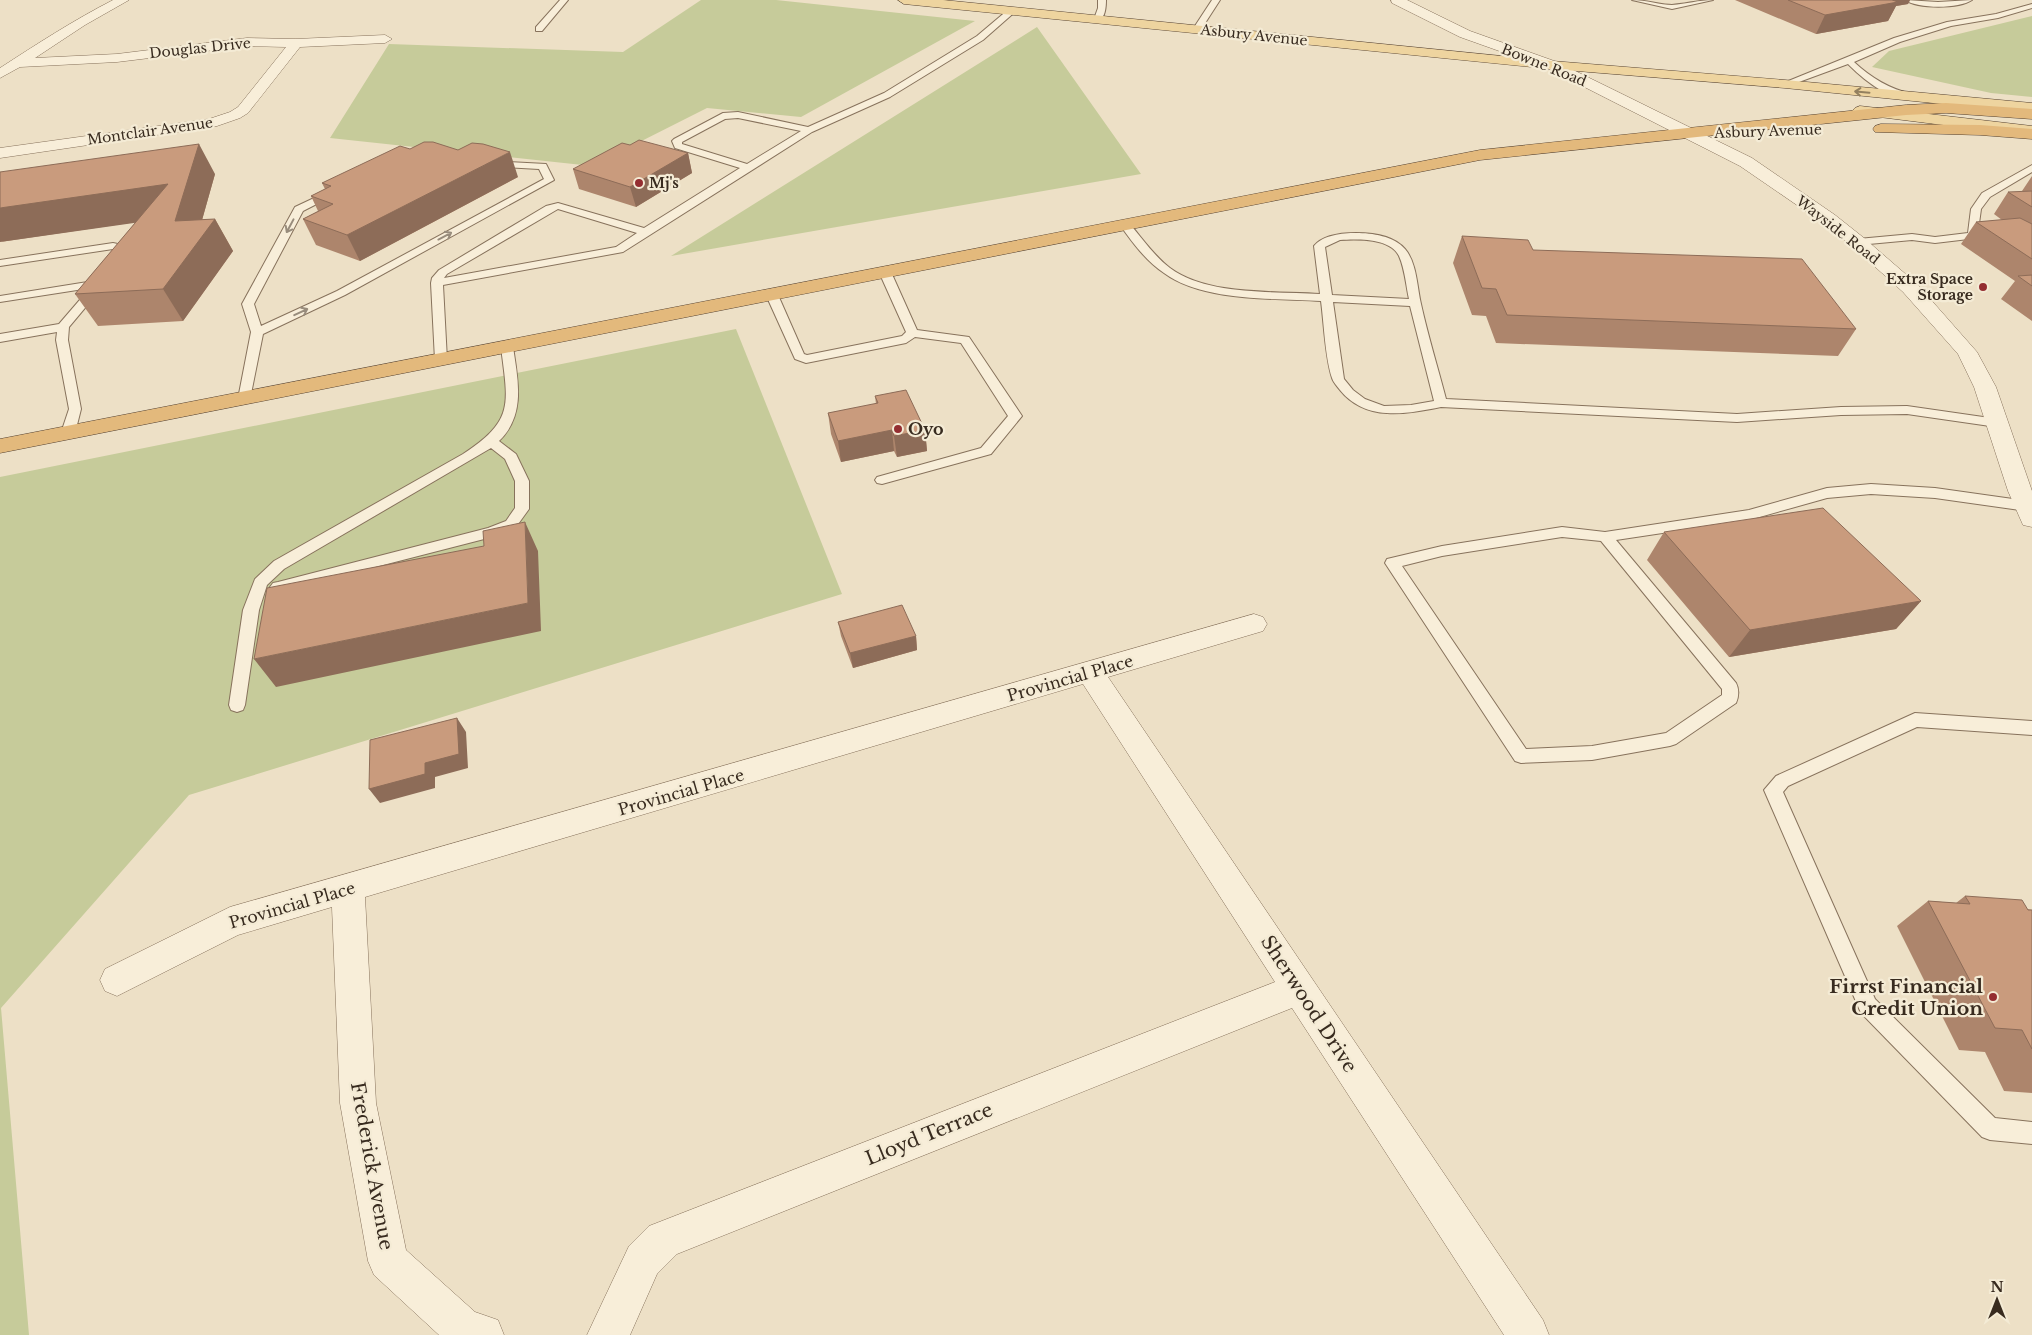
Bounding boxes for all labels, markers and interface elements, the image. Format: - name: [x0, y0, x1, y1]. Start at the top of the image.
- street label: Asbury Avenue: [1199, 20, 1308, 50]
- street label: Douglas Drive: [148, 34, 252, 62]
- street label: Bowne Road: [1499, 40, 1590, 90]
- one-way arrow: [1854, 87, 1870, 96]
- street label: Montclair Avenue: [86, 113, 214, 149]
- street label: Asbury Avenue: [1713, 120, 1822, 142]
- place label: Mj's: [649, 174, 679, 192]
- marker: Mj's: [633, 177, 645, 189]
- street label: Wayside Road: [1792, 191, 1884, 269]
- one-way arrow: [285, 218, 294, 233]
- one-way arrow: [437, 231, 452, 241]
- place label: Extra Space Storage: [1886, 270, 1973, 304]
- marker: Extra Space Storage: [1977, 281, 1989, 293]
- one-way arrow: [293, 306, 308, 316]
- place label: Oyo: [908, 419, 944, 439]
- marker: Oyo: [892, 423, 904, 435]
- street label: Provincial Place: [1005, 650, 1135, 706]
- street label: Provincial Place: [616, 764, 746, 820]
- street label: Provincial Place: [227, 877, 357, 933]
- street label: Sherwood Drive: [1256, 931, 1362, 1077]
- place label: Firrst Financial Credit Union: [1829, 975, 1983, 1020]
- marker: Firrst Financial Credit Union: [1987, 991, 1999, 1003]
- street label: Frederick Avenue: [346, 1080, 398, 1252]
- street label: Lloyd Terrace: [862, 1098, 996, 1170]
- north arrow: [1972, 1275, 2022, 1325]
- text: N: [1990, 1278, 2004, 1296]

